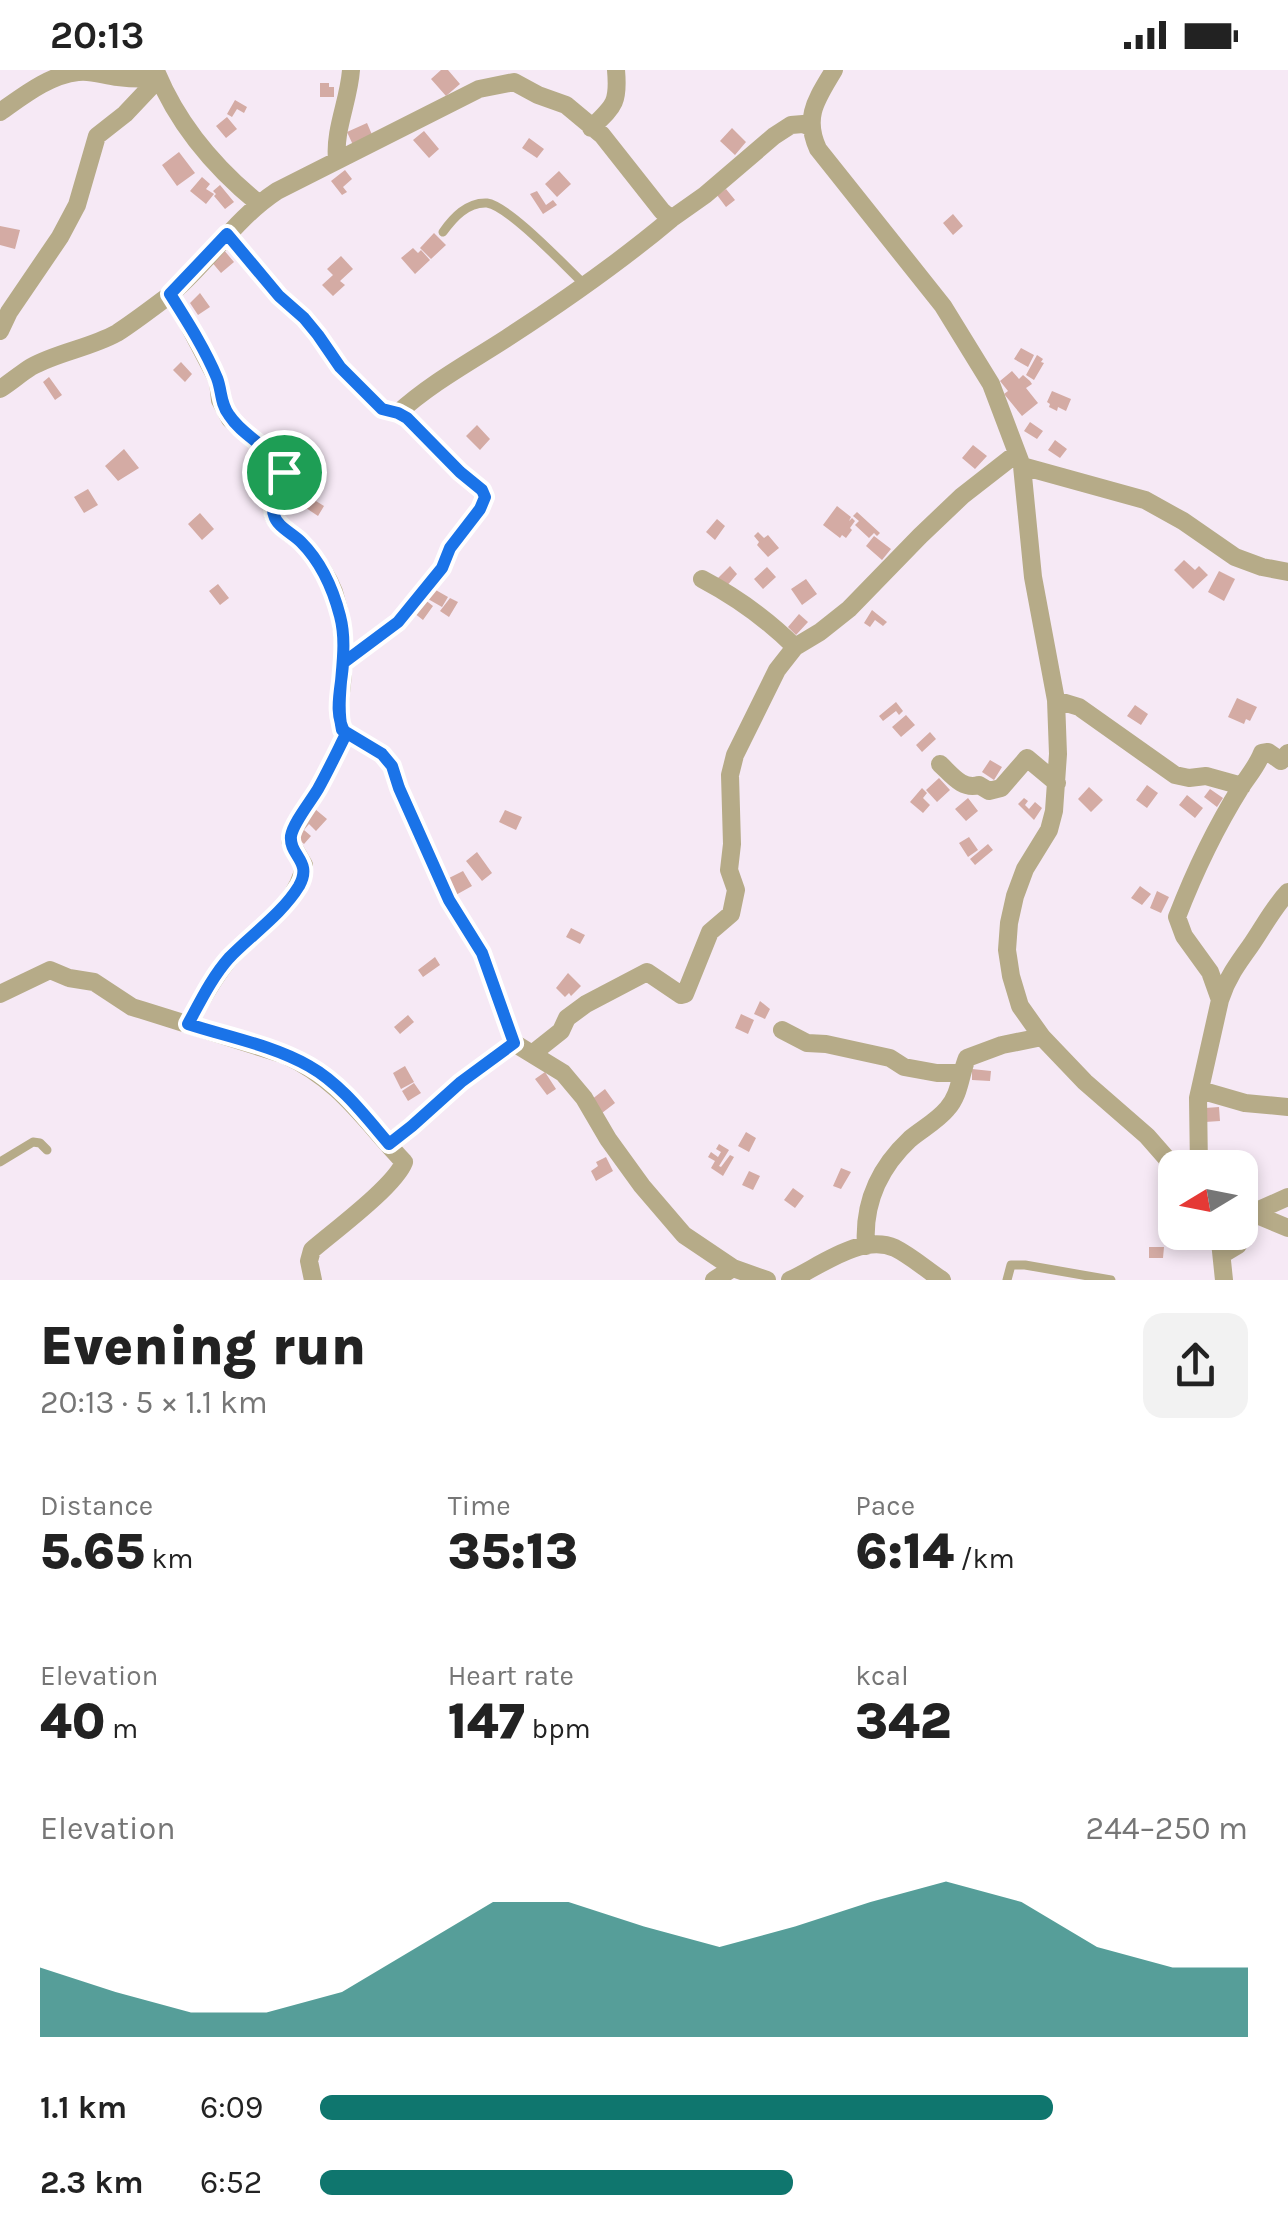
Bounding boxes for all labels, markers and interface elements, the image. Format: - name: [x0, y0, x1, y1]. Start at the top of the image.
- text: 20:13: [50, 13, 144, 58]
- pin: [242, 430, 327, 515]
- icon: arrive: [257, 445, 312, 500]
- north arrow: [1158, 1150, 1258, 1250]
- map controls: [1158, 1150, 1258, 1250]
- button: share: [1143, 1313, 1248, 1418]
- text: Evening run: [40, 1314, 366, 1378]
- text: 20:13 · 5 × 1.1 km: [40, 1384, 268, 1421]
- text: Distance: [40, 1489, 153, 1522]
- text: Time: [448, 1489, 511, 1522]
- text: Pace: [855, 1489, 915, 1522]
- text: 5.65: [40, 1522, 145, 1581]
- text: 35:13: [448, 1522, 578, 1581]
- text: 6:14: [855, 1522, 954, 1581]
- text: km: [145, 1542, 194, 1575]
- text: /km: [954, 1542, 1015, 1575]
- text: Elevation: [40, 1659, 159, 1692]
- text: Heart rate: [448, 1659, 574, 1692]
- text: kcal: [855, 1659, 909, 1692]
- text: 40: [40, 1692, 105, 1751]
- text: 147: [448, 1692, 525, 1751]
- text: 342: [855, 1692, 951, 1751]
- text: m: [105, 1712, 138, 1745]
- text: bpm: [525, 1712, 591, 1745]
- text: Elevation: [40, 1810, 175, 1847]
- text: 244–250 m: [1085, 1810, 1248, 1847]
- text: 1.1 km: [40, 2089, 127, 2126]
- text: 6:09: [200, 2089, 263, 2126]
- text: 2.3 km: [40, 2164, 144, 2201]
- text: 6:52: [200, 2164, 262, 2201]

